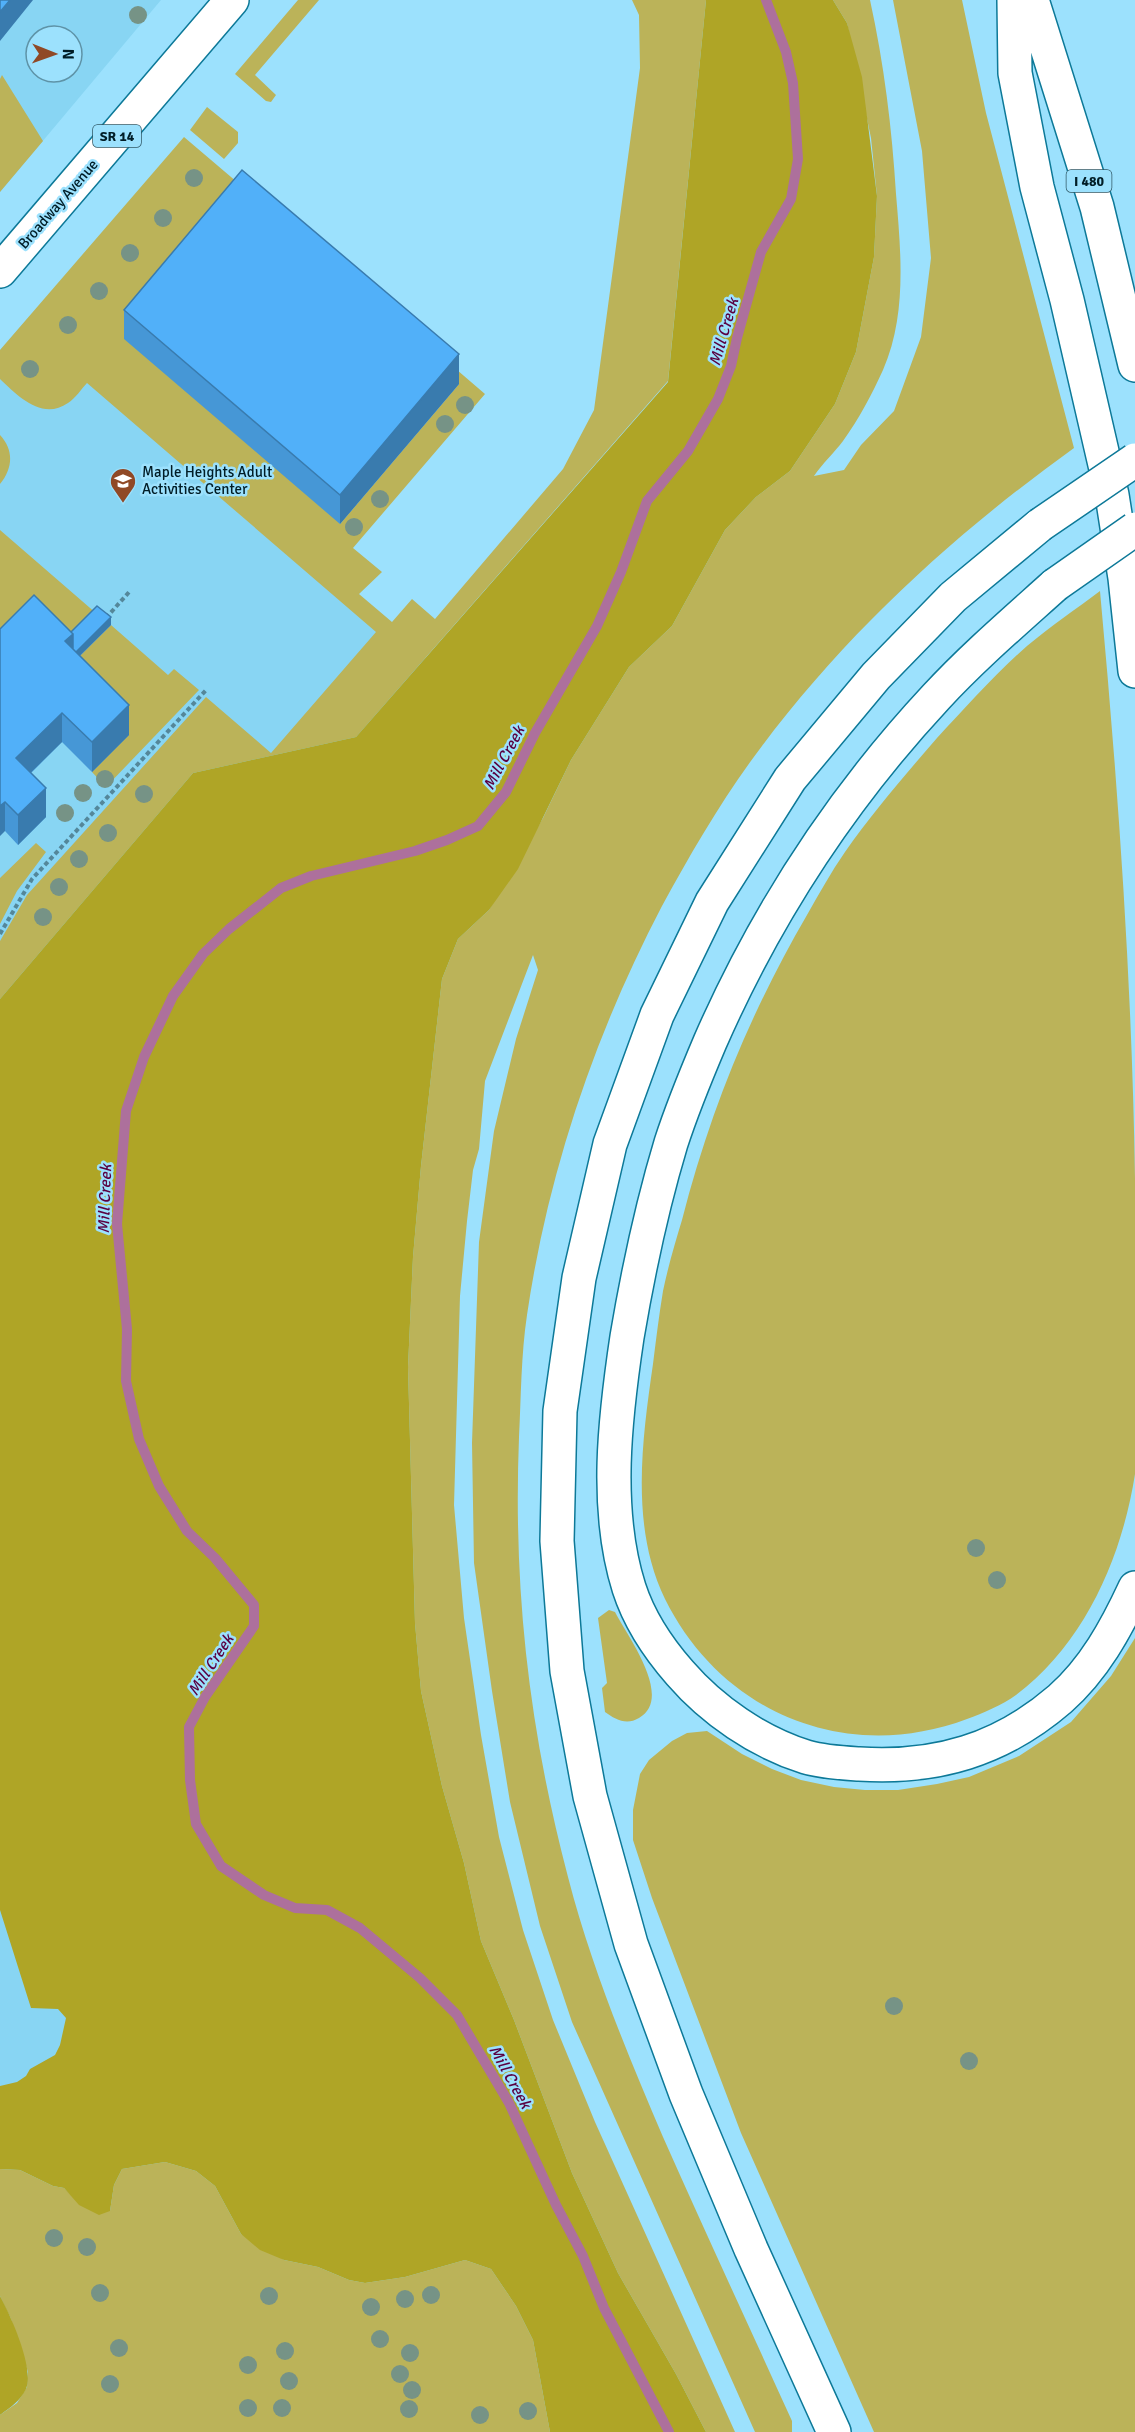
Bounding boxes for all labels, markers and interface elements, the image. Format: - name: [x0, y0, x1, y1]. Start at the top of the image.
- north arrow: [24, 24, 84, 84]
- text: N: [58, 49, 78, 60]
- road number: SR 14: [93, 125, 141, 147]
- street label: Broadway Avenue: [14, 156, 102, 252]
- road number: I 480: [1066, 170, 1112, 192]
- water label: Mill Creek: [705, 294, 744, 368]
- place label: Maple Heights Adult Activities Center: [142, 463, 272, 498]
- school or university icon: Maple Heights Adult Activities Center: [108, 466, 138, 504]
- water label: Mill Creek: [479, 721, 530, 793]
- water label: Mill Creek: [94, 1162, 116, 1234]
- water label: Mill Creek: [184, 1629, 239, 1700]
- water label: Mill Creek: [484, 2042, 537, 2114]

